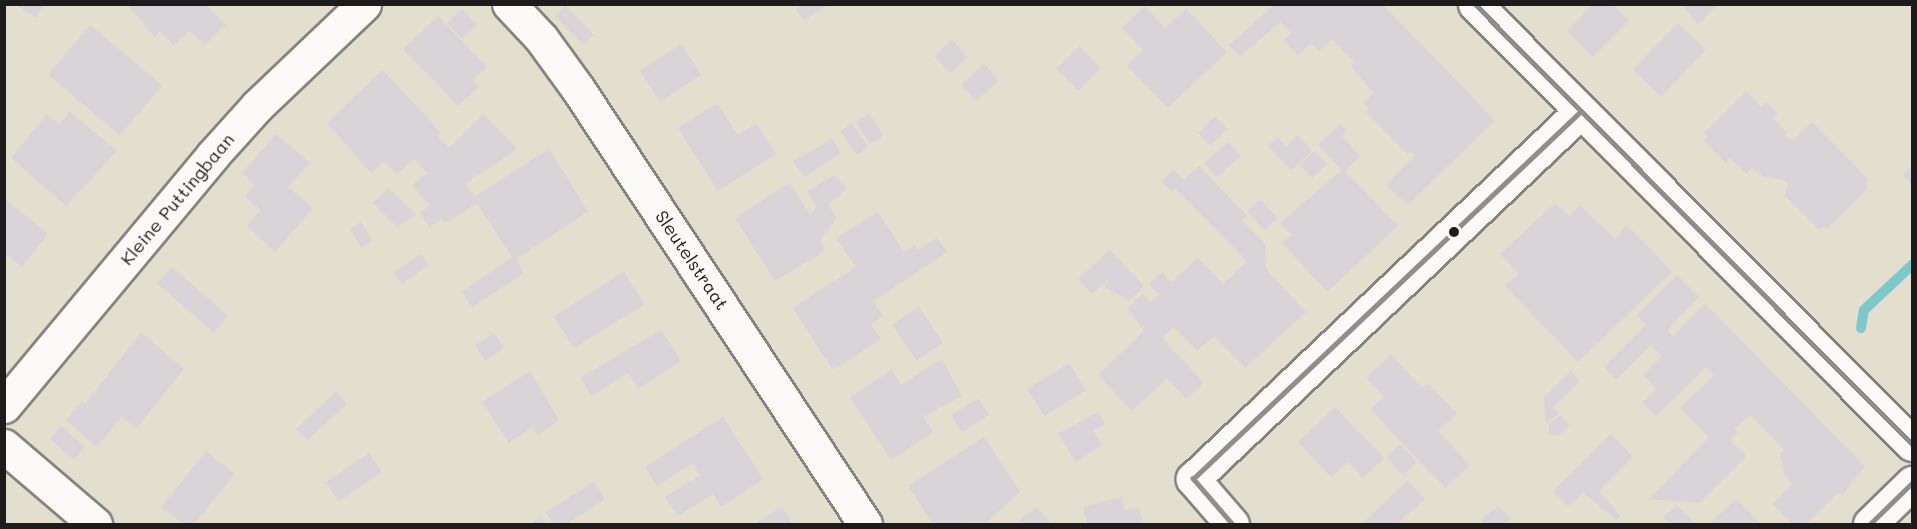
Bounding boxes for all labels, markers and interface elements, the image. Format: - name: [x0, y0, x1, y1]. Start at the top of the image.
- street label: Kleine Puttingbaan: [116, 129, 238, 269]
- street label: Sleutelstraat: [651, 206, 733, 314]
- unlabelled marker: [1448, 226, 1460, 238]

